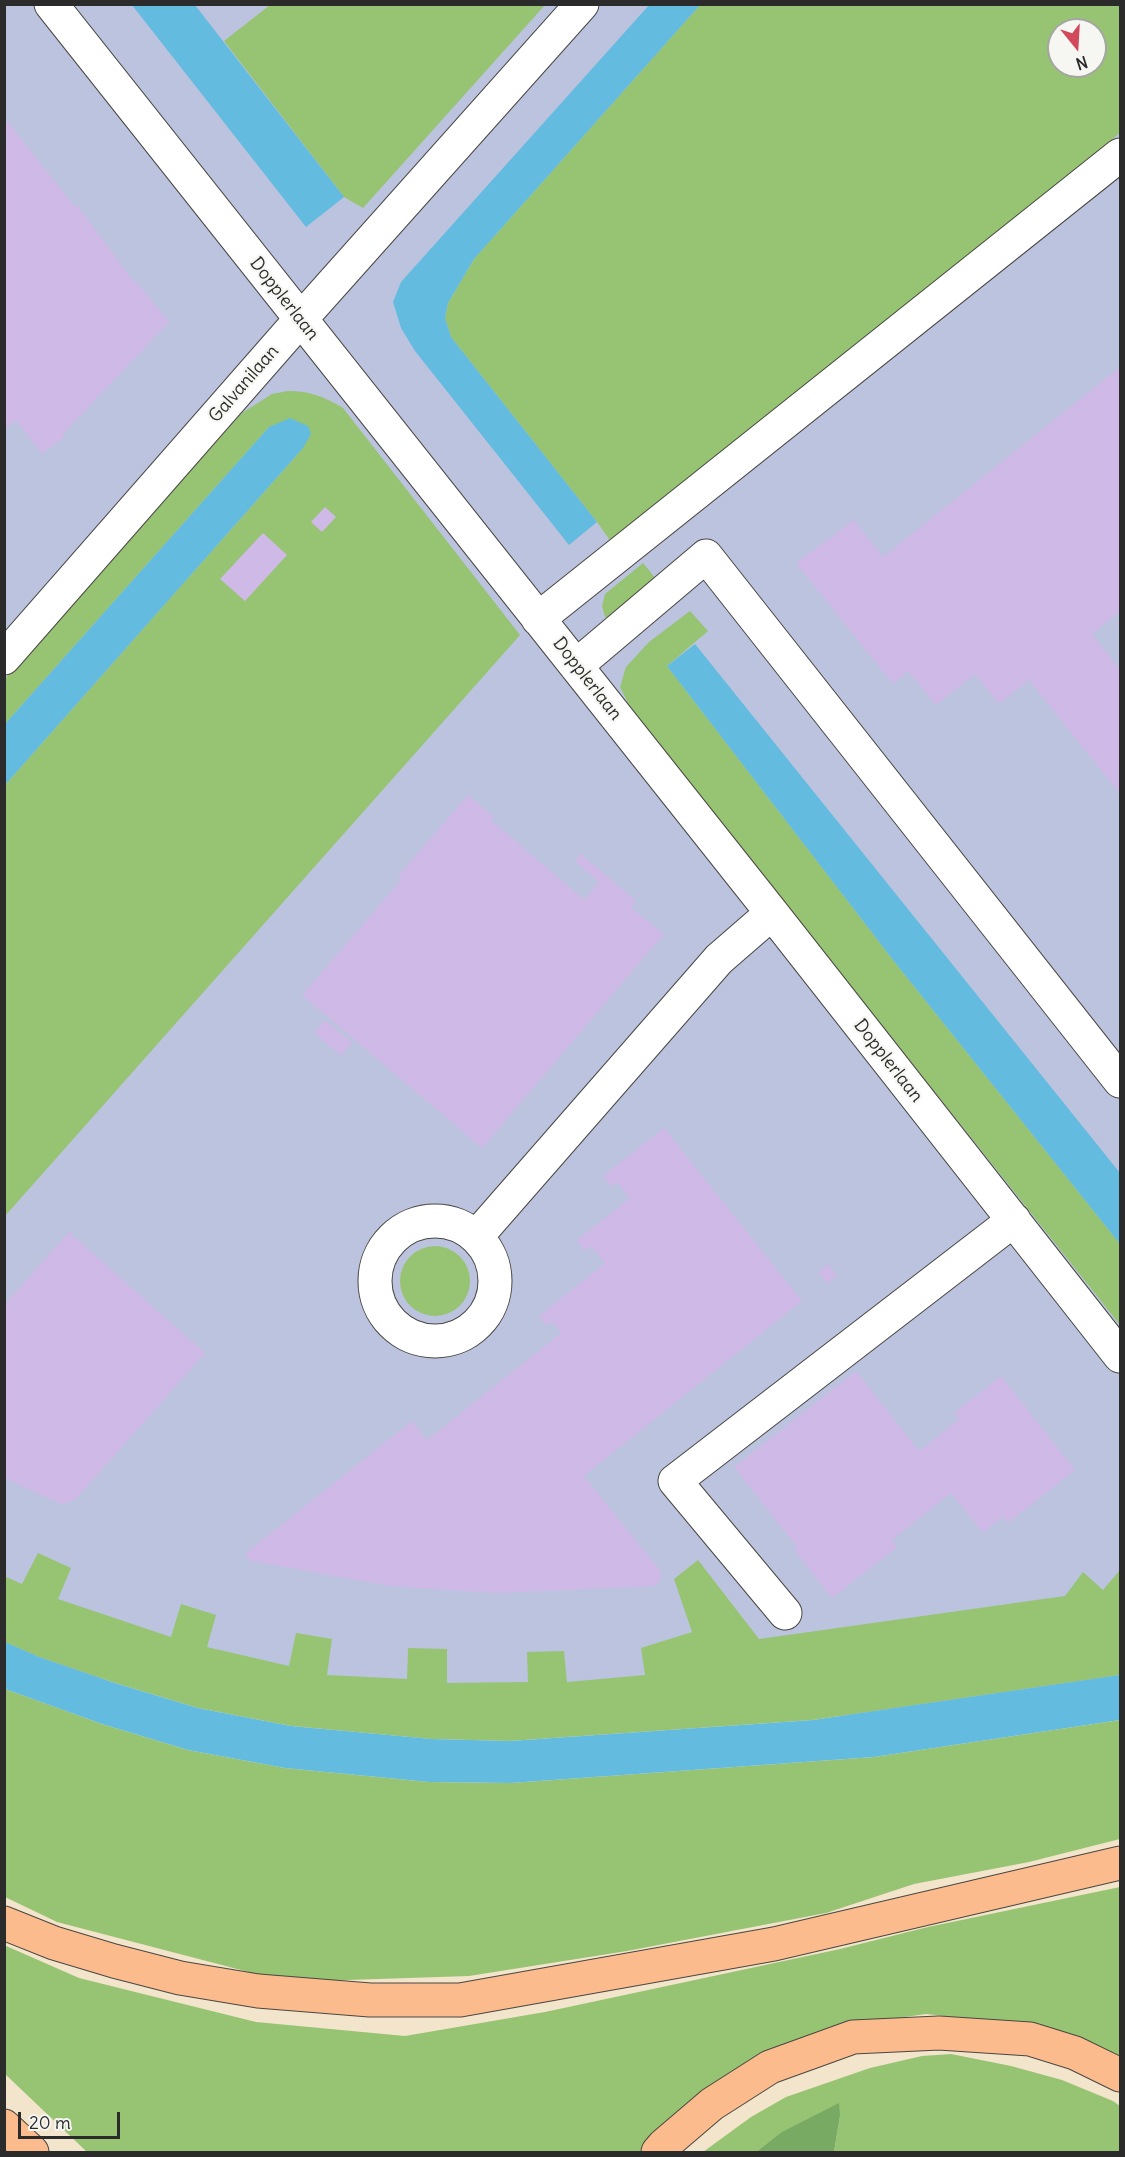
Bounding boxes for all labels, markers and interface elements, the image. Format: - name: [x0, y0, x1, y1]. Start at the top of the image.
- north arrow: [1047, 18, 1107, 78]
- text: N: [1074, 52, 1090, 74]
- street label: Dopplerlaan: [245, 253, 323, 345]
- street label: Galvanilaan: [204, 341, 284, 427]
- street label: Dopplerlaan: [548, 633, 626, 725]
- street label: Dopplerlaan: [849, 1015, 927, 1107]
- scale bar: [21, 2100, 123, 2138]
- text: 20 m: [29, 2111, 71, 2134]

